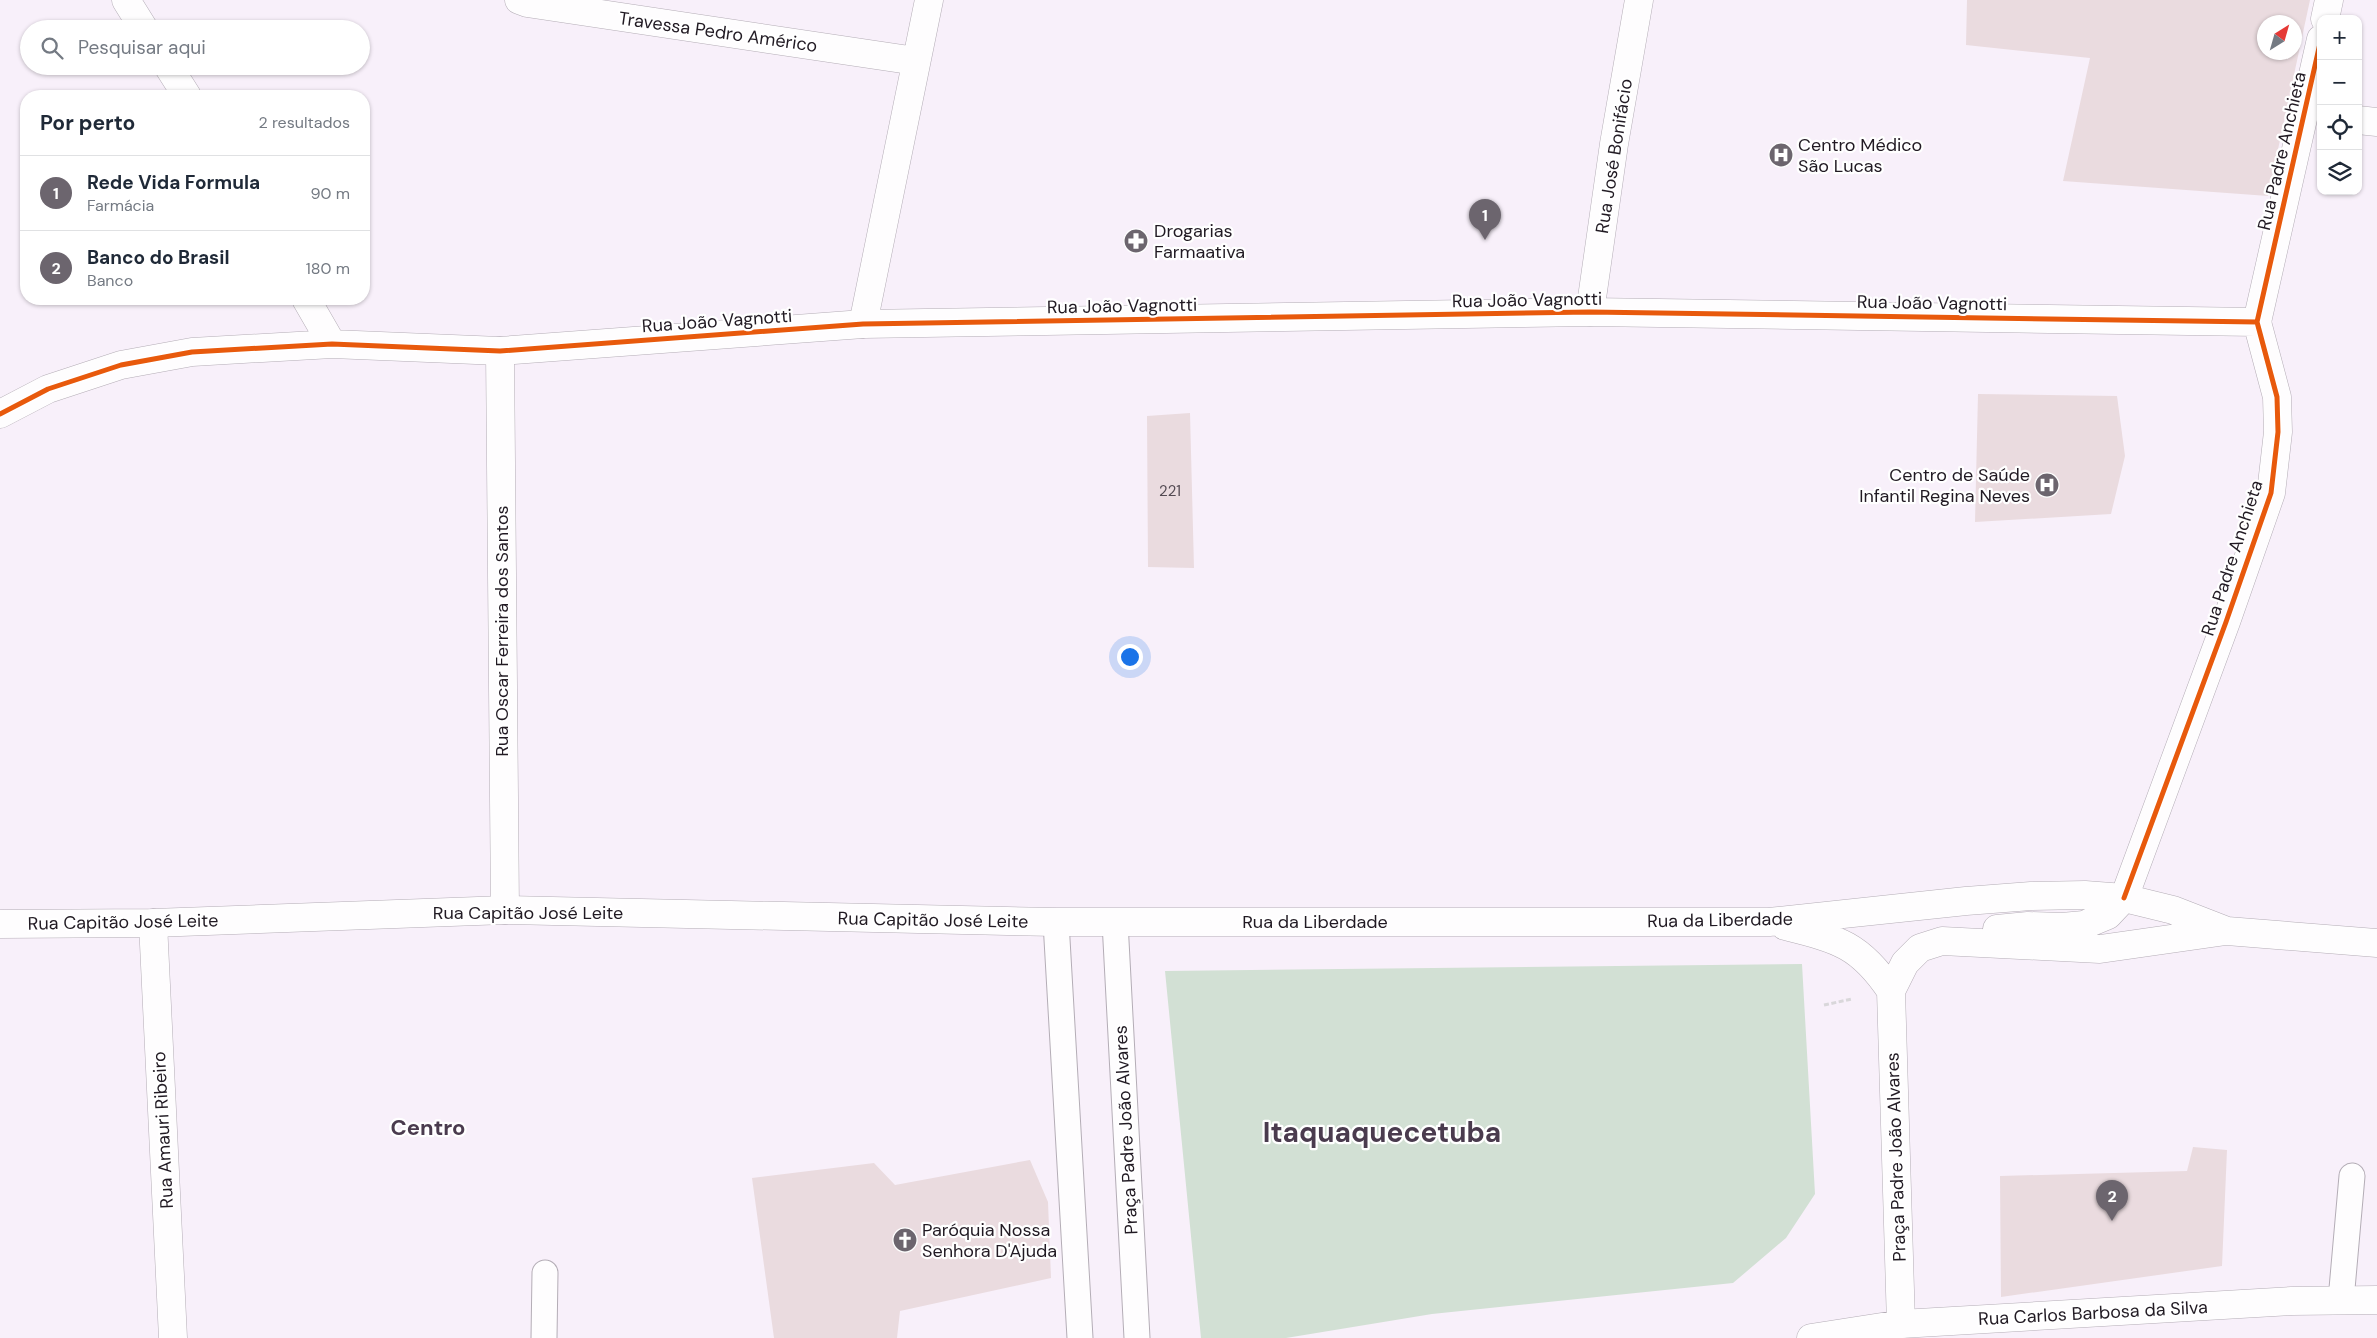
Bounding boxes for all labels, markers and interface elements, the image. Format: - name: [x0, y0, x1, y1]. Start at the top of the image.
- street label: Travessa Pedro Américo: [617, 6, 819, 58]
- north arrow: [2257, 15, 2302, 60]
- map controls: [2317, 15, 2362, 195]
- button: +: [2317, 15, 2362, 60]
- search box: [20, 20, 370, 75]
- icon: search: [38, 34, 66, 62]
- text: Pesquisar aqui: [78, 35, 206, 60]
- button: −: [2317, 60, 2362, 105]
- street label: Rua Padre Anchieta: [2252, 69, 2312, 233]
- street label: Rua José Bonifácio: [1590, 77, 1638, 235]
- button: locate: [2317, 105, 2362, 150]
- text: Por perto: [40, 109, 135, 137]
- text: 2 resultados: [259, 112, 350, 133]
- place label: Centro Médico São Lucas: [1798, 133, 1922, 178]
- hospital icon: Centro Médico São Lucas: [1768, 142, 1794, 168]
- button: layers: [2317, 150, 2362, 195]
- text: Rede Vida Formula: [87, 170, 260, 195]
- text: 1: [53, 183, 59, 204]
- text: 90 m: [310, 183, 350, 204]
- text: Farmácia: [87, 195, 154, 216]
- pin: 1: [1469, 199, 1501, 240]
- place label: Drogarias Farmaativa: [1154, 219, 1245, 264]
- pharmacy icon: Drogarias Farmaativa: [1123, 228, 1149, 254]
- text: Banco do Brasil: [87, 245, 229, 270]
- text: 2: [51, 258, 61, 279]
- text: 180 m: [306, 258, 350, 279]
- text: Banco: [87, 270, 133, 291]
- street label: Rua João Vagnotti: [1452, 287, 1602, 313]
- street label: Rua João Vagnotti: [1857, 290, 2007, 316]
- street label: Rua João Vagnotti: [1047, 293, 1197, 319]
- street label: Rua João Vagnotti: [641, 304, 793, 338]
- place label: Centro de Saúde Infantil Regina Neves: [1859, 463, 2030, 508]
- hospital icon: Centro de Saúde Infantil Regina Neves: [2034, 472, 2060, 498]
- street label: Rua Padre Anchieta: [2196, 477, 2268, 639]
- house number: 221: [1159, 481, 1181, 501]
- street label: Rua Oscar Ferreira dos Santos: [490, 505, 514, 757]
- your location: [1117, 644, 1143, 670]
- street label: Rua Capitão José Leite: [433, 901, 623, 925]
- street label: Rua Capitão José Leite: [838, 906, 1028, 934]
- street label: Rua da Liberdade: [1647, 907, 1793, 933]
- street label: Rua Capitão José Leite: [28, 908, 218, 936]
- street label: Rua da Liberdade: [1242, 910, 1388, 934]
- street label: Praça Padre João Alvares: [1109, 1025, 1143, 1235]
- street label: Rua Amauri Ribeiro: [147, 1051, 179, 1209]
- street label: Praça Padre João Alvares: [1880, 1052, 1912, 1262]
- district label: Centro: [391, 1113, 465, 1142]
- district label: Itaquaquecetuba: [1263, 1114, 1501, 1151]
- pin: 2: [2096, 1180, 2128, 1221]
- place label: Paróquia Nossa Senhora D'Ajuda: [922, 1218, 1057, 1263]
- church icon: Paróquia Nossa Senhora D'Ajuda: [892, 1227, 918, 1253]
- street label: Rua Carlos Barbosa da Silva: [1978, 1295, 2208, 1331]

